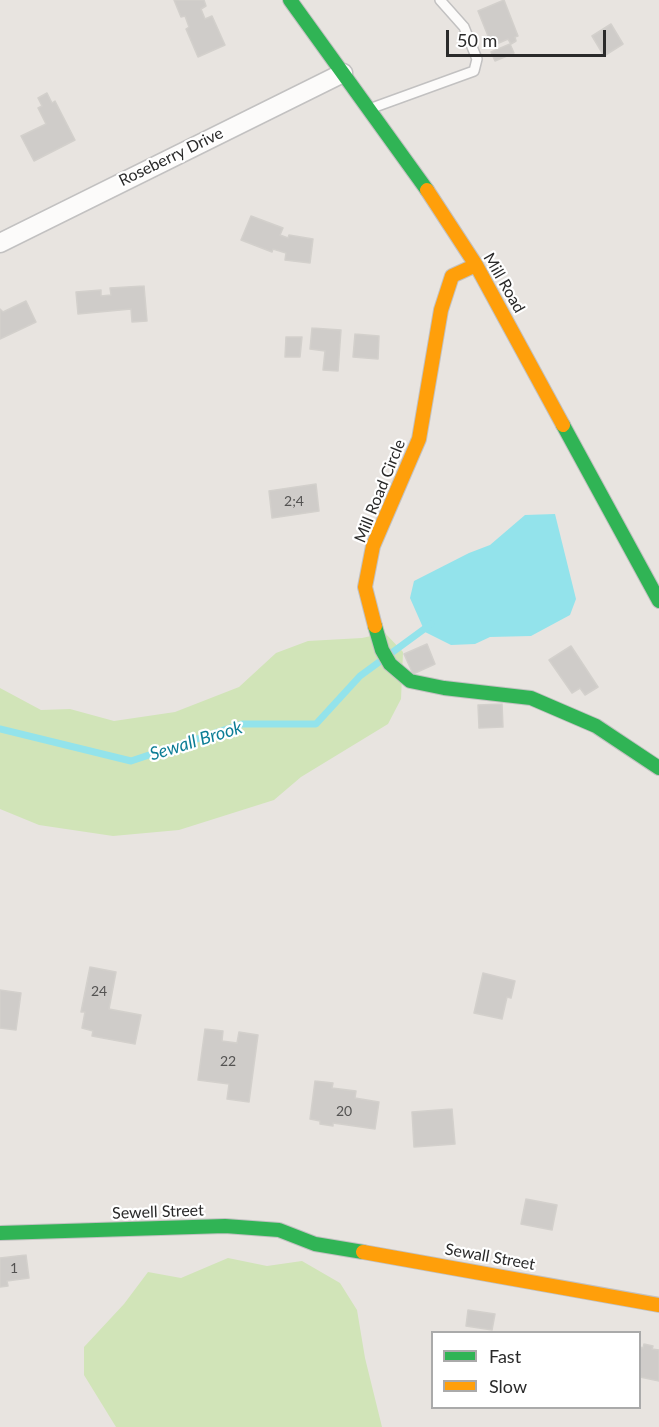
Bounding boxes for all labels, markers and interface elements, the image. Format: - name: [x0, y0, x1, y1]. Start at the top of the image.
- scale bar: [449, 18, 610, 56]
- text: 50 m: [457, 29, 497, 51]
- street label: Roseberry Drive: [116, 123, 226, 191]
- street label: Mill Road: [479, 250, 529, 316]
- street label: Mill Road Circle: [351, 437, 409, 545]
- house number: 2;4: [284, 493, 304, 509]
- water label: Sewall Brook: [147, 717, 245, 765]
- house number: 24: [91, 983, 107, 999]
- house number: 22: [220, 1053, 236, 1069]
- house number: 20: [336, 1103, 352, 1119]
- street label: Sewell Street: [112, 1201, 204, 1223]
- street label: Sewall Street: [443, 1240, 537, 1274]
- house number: 1: [10, 1260, 18, 1276]
- legend: [431, 1331, 641, 1409]
- text: Fast: [489, 1345, 521, 1367]
- text: Slow: [489, 1375, 527, 1397]

